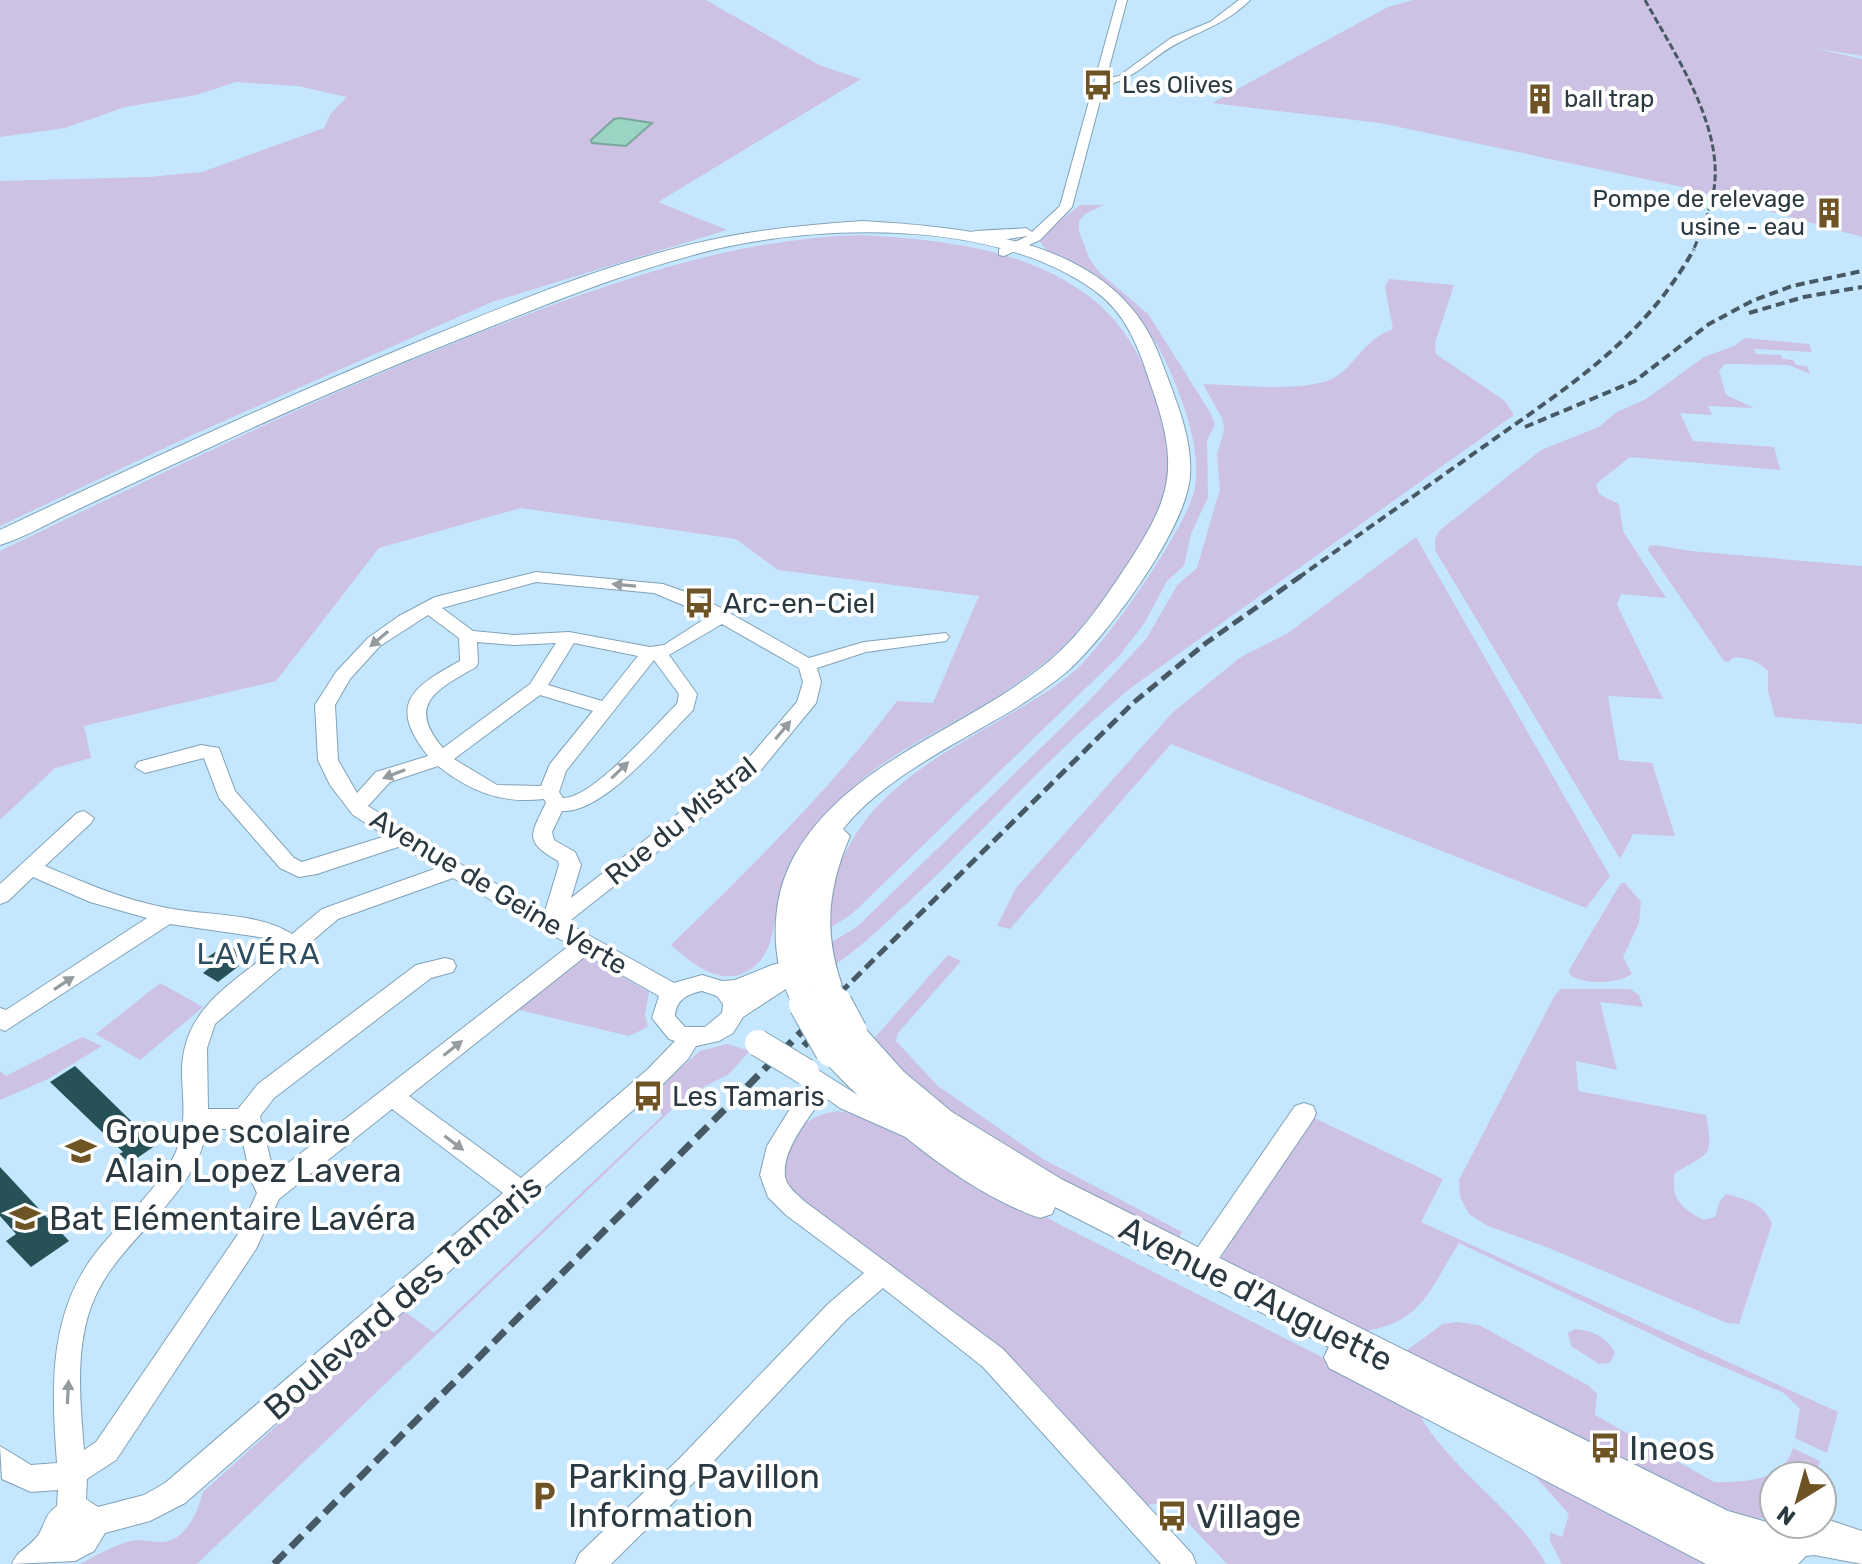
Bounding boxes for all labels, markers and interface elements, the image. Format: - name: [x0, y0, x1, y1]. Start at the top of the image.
- bus stop icon: Les Olives: [1081, 68, 1115, 102]
- place label: Les Olives: [1122, 71, 1233, 99]
- building icon: ball trap: [1523, 82, 1557, 116]
- place label: ball trap: [1564, 85, 1654, 113]
- place label: Pompe de relevage usine - eau: [1592, 185, 1805, 241]
- building icon: Pompe de relevage usine - eau: [1812, 196, 1846, 230]
- one-way arrow: [611, 578, 636, 591]
- bus stop icon: Arc-en-Ciel: [682, 586, 716, 620]
- place label: Arc-en-Ciel: [723, 587, 875, 620]
- one-way arrow: [369, 631, 389, 647]
- one-way arrow: [774, 721, 791, 741]
- street label: Rue du Mistral: [599, 750, 763, 892]
- one-way arrow: [610, 761, 629, 780]
- one-way arrow: [382, 768, 406, 781]
- street label: Avenue de Geine Verte: [364, 802, 634, 982]
- district label: LAVÉRA: [196, 936, 322, 972]
- one-way arrow: [53, 977, 75, 991]
- one-way arrow: [443, 1040, 463, 1057]
- bus stop icon: Les Tamaris: [631, 1079, 665, 1113]
- place label: Les Tamaris: [672, 1080, 825, 1113]
- place label: Groupe scolaire Alain Lopez Lavera: [105, 1111, 401, 1191]
- school or university icon: Groupe scolaire Alain Lopez Lavera: [64, 1134, 98, 1168]
- one-way arrow: [444, 1134, 465, 1150]
- street label: Boulevard des Tamaris: [256, 1165, 550, 1429]
- place label: Bat Elémentaire Lavéra: [49, 1198, 416, 1239]
- school or university icon: Bat Elémentaire Lavéra: [8, 1201, 42, 1235]
- street label: Avenue d'Auguette: [1113, 1207, 1399, 1381]
- one-way arrow: [62, 1379, 75, 1404]
- place label: Ineos: [1629, 1428, 1715, 1469]
- bus stop icon: Ineos: [1588, 1431, 1622, 1465]
- place label: Parking Pavillon Information: [568, 1456, 820, 1536]
- north arrow: [1758, 1460, 1838, 1540]
- parking icon: Parking Pavillon Information: [527, 1479, 561, 1513]
- place label: Village: [1196, 1496, 1301, 1537]
- bus stop icon: Village: [1155, 1499, 1189, 1533]
- text: N: [1772, 1500, 1801, 1531]

